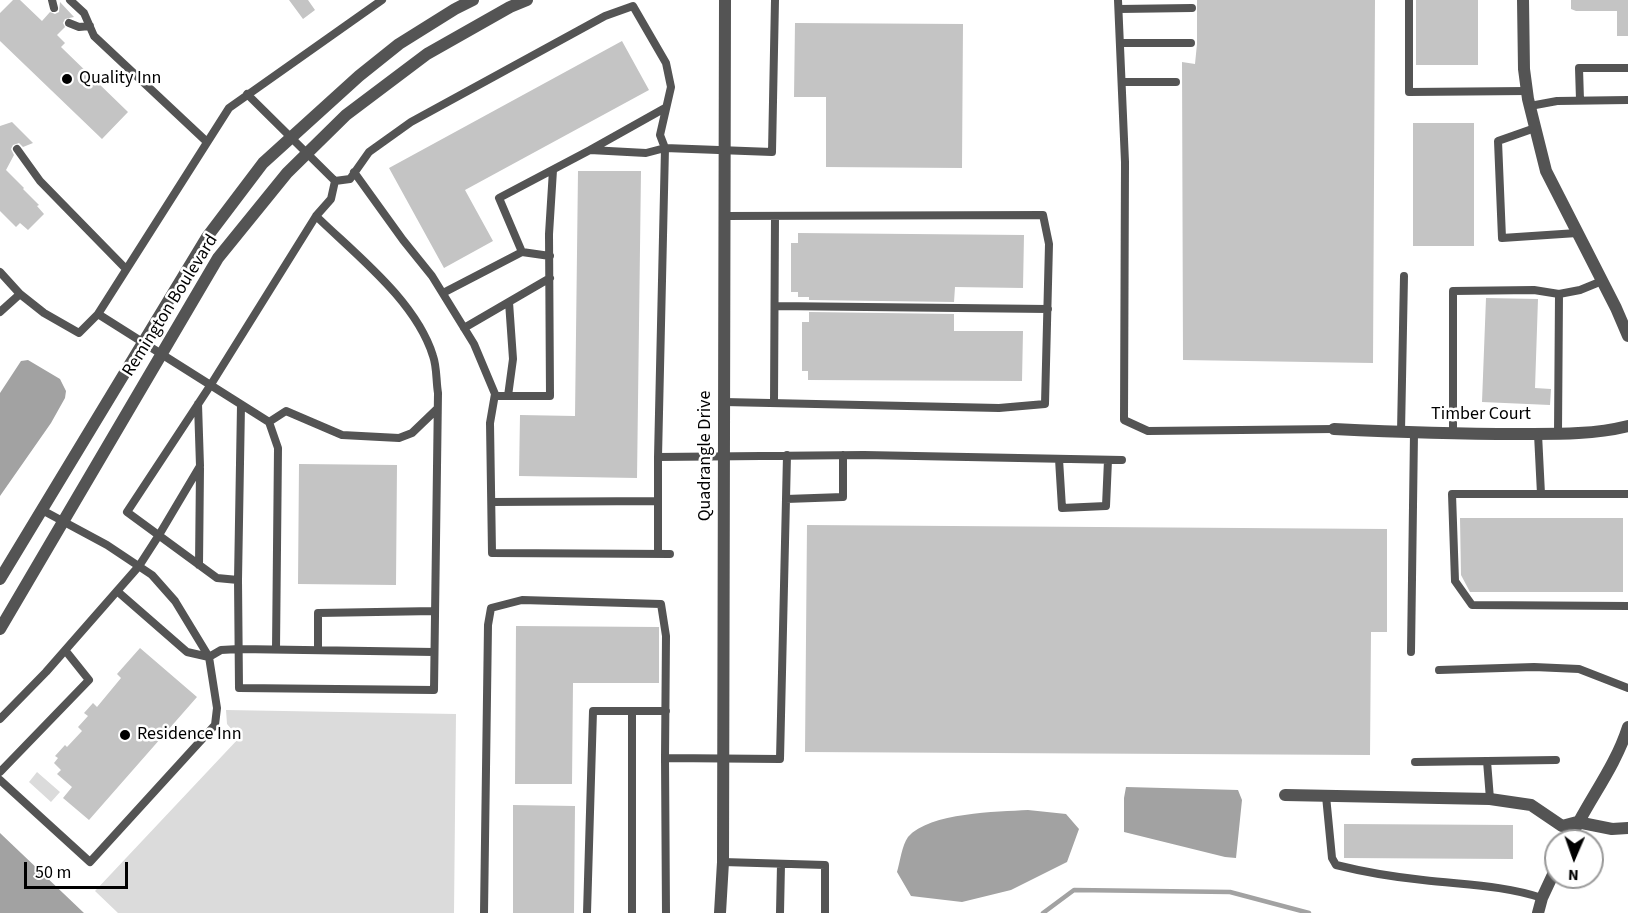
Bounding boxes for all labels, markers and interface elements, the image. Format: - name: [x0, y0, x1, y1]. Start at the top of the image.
- place label: Quality Inn: [79, 68, 161, 90]
- marker: Quality Inn: [60, 72, 74, 86]
- street label: Remington Boulevard: [119, 231, 223, 381]
- street label: Quadrangle Drive: [695, 391, 717, 521]
- street label: Timber Court: [1431, 404, 1531, 426]
- place label: Residence Inn: [137, 724, 242, 746]
- marker: Residence Inn: [118, 728, 132, 742]
- north arrow: [1544, 829, 1604, 889]
- scale bar: [27, 850, 130, 888]
- text: 50 m: [35, 860, 71, 885]
- text: N: [1568, 864, 1579, 886]

